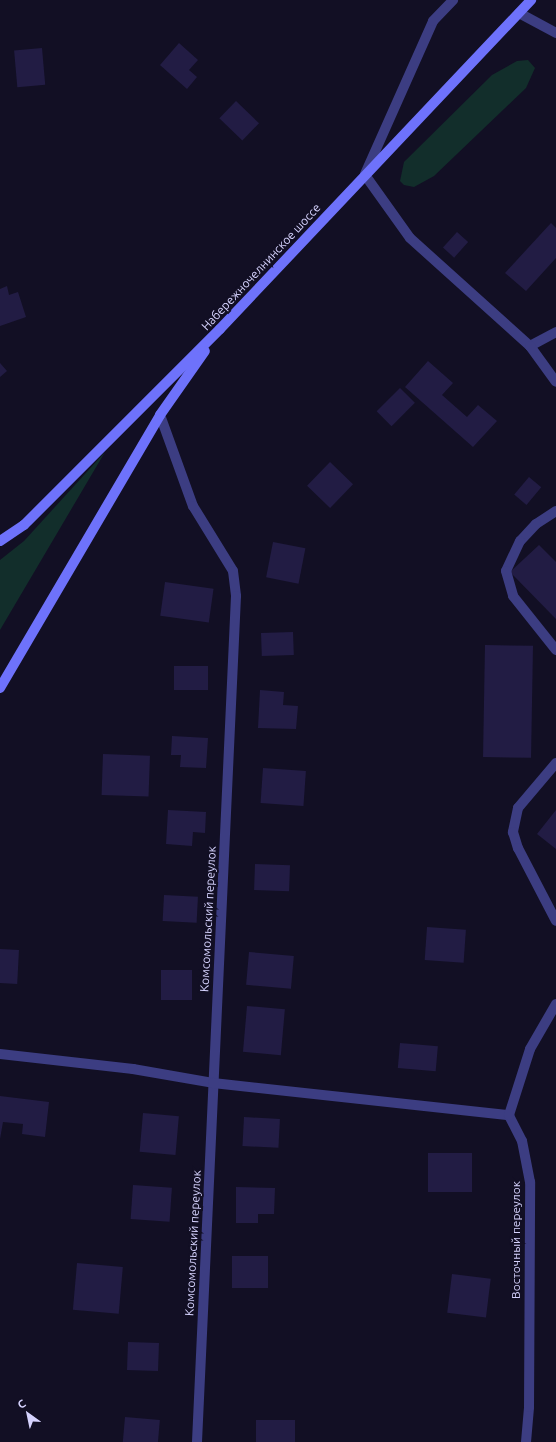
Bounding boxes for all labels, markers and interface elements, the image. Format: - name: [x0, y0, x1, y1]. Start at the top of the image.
- street label: Набережночелнинское шоссе: [198, 201, 324, 333]
- street label: Комсомольский переулок: [197, 846, 219, 992]
- street label: Комсомольский переулок: [182, 1170, 204, 1316]
- street label: Восточный переулок: [509, 1181, 523, 1299]
- north arrow: [8, 1394, 48, 1434]
- text: С: [15, 1397, 28, 1411]

